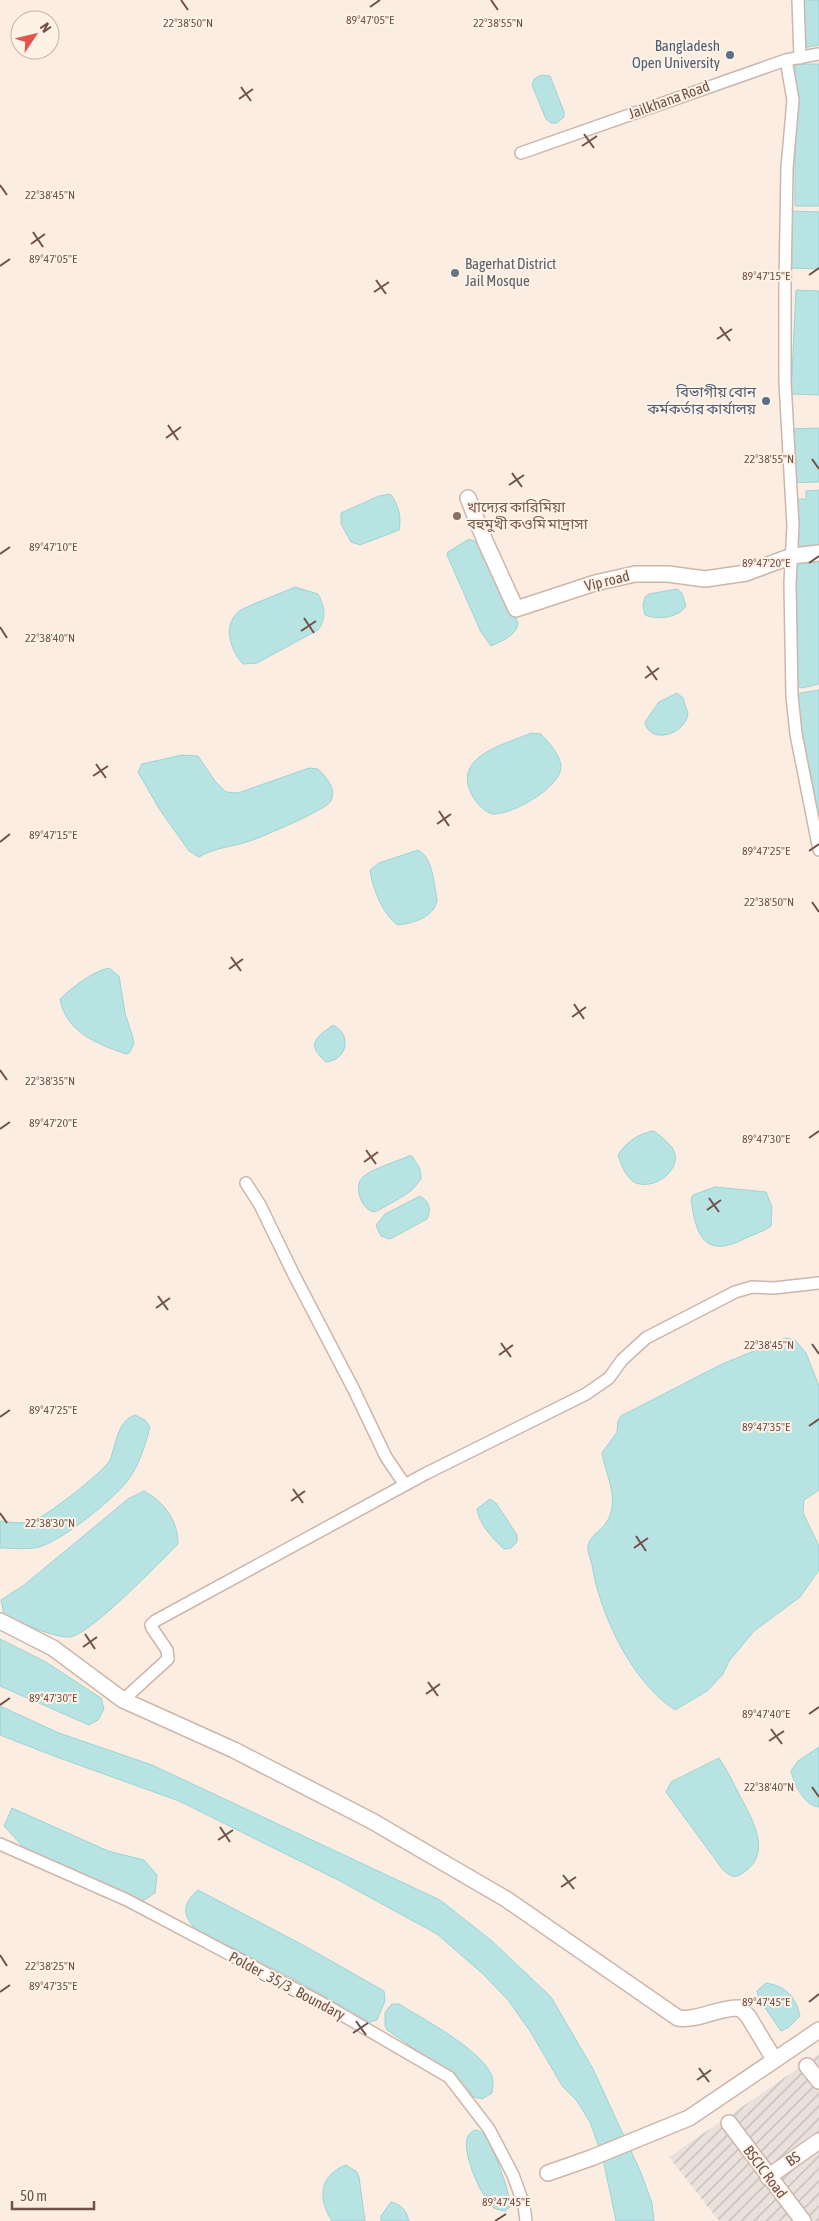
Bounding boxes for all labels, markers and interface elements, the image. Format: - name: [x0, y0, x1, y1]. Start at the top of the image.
- north arrow: [10, 10, 60, 60]
- text: 89°47'05"E: [346, 13, 394, 27]
- text: 22°38'50"N: [163, 16, 213, 30]
- text: 22°38'55"N: [473, 16, 523, 30]
- text: N: [37, 20, 55, 36]
- place label: Bangladesh Open University: [632, 37, 720, 71]
- marker: Bangladesh Open University: [724, 49, 736, 61]
- street label: Jailkhana Road: [626, 77, 712, 122]
- text: 22°38'45"N: [25, 188, 75, 202]
- text: 89°47'05"E: [29, 252, 77, 266]
- place label: Bagerhat District Jail Mosque: [465, 255, 556, 289]
- marker: Bagerhat District Jail Mosque: [449, 267, 461, 279]
- text: 89°47'15"E: [742, 269, 790, 283]
- place label: বিভাগীয় বোন কর্মকর্তার কার্যালয়: [646, 383, 757, 417]
- marker: বিভাগীয় বোন কর্মকর্তার কার্যালয়: [760, 395, 772, 407]
- text: 22°38'55"N: [744, 452, 794, 466]
- place label: খাদ্যের কারিমিয়া বহুমুখী কওমি মাদ্রাসা: [466, 498, 589, 533]
- marker: খাদ্যের কারিমিয়া বহুমুখী কওমি মাদ্রাসা: [451, 510, 463, 522]
- text: 89°47'10"E: [29, 540, 77, 554]
- text: 89°47'20"E: [742, 556, 790, 570]
- street label: Vip road: [583, 567, 631, 594]
- text: 22°38'40"N: [25, 631, 75, 645]
- text: 89°47'15"E: [29, 828, 77, 842]
- text: 89°47'25"E: [742, 844, 790, 858]
- text: 22°38'50"N: [744, 895, 794, 909]
- text: 22°38'35"N: [25, 1074, 75, 1088]
- text: 89°47'20"E: [29, 1116, 77, 1130]
- text: 89°47'30"E: [742, 1132, 790, 1146]
- text: 22°38'45"N: [744, 1338, 794, 1352]
- text: 89°47'25"E: [29, 1403, 77, 1417]
- text: 89°47'35"E: [742, 1420, 790, 1434]
- text: 22°38'30"N: [25, 1516, 75, 1530]
- text: 89°47'30"E: [29, 1691, 77, 1705]
- text: 89°47'40"E: [742, 1707, 790, 1721]
- text: 22°38'40"N: [744, 1780, 794, 1794]
- street label: Polder_35/3_Boundary: [226, 1948, 348, 2023]
- text: 22°38'25"N: [25, 1959, 75, 1973]
- text: 89°47'35"E: [29, 1979, 77, 1993]
- text: 89°47'45"E: [742, 1995, 790, 2009]
- street label: BSCIC Road: [740, 2142, 791, 2201]
- street label: BS: [782, 2148, 803, 2169]
- scale bar: [12, 2178, 95, 2210]
- text: 50 m: [20, 2187, 47, 2204]
- text: 89°47'45"E: [482, 2195, 530, 2209]

